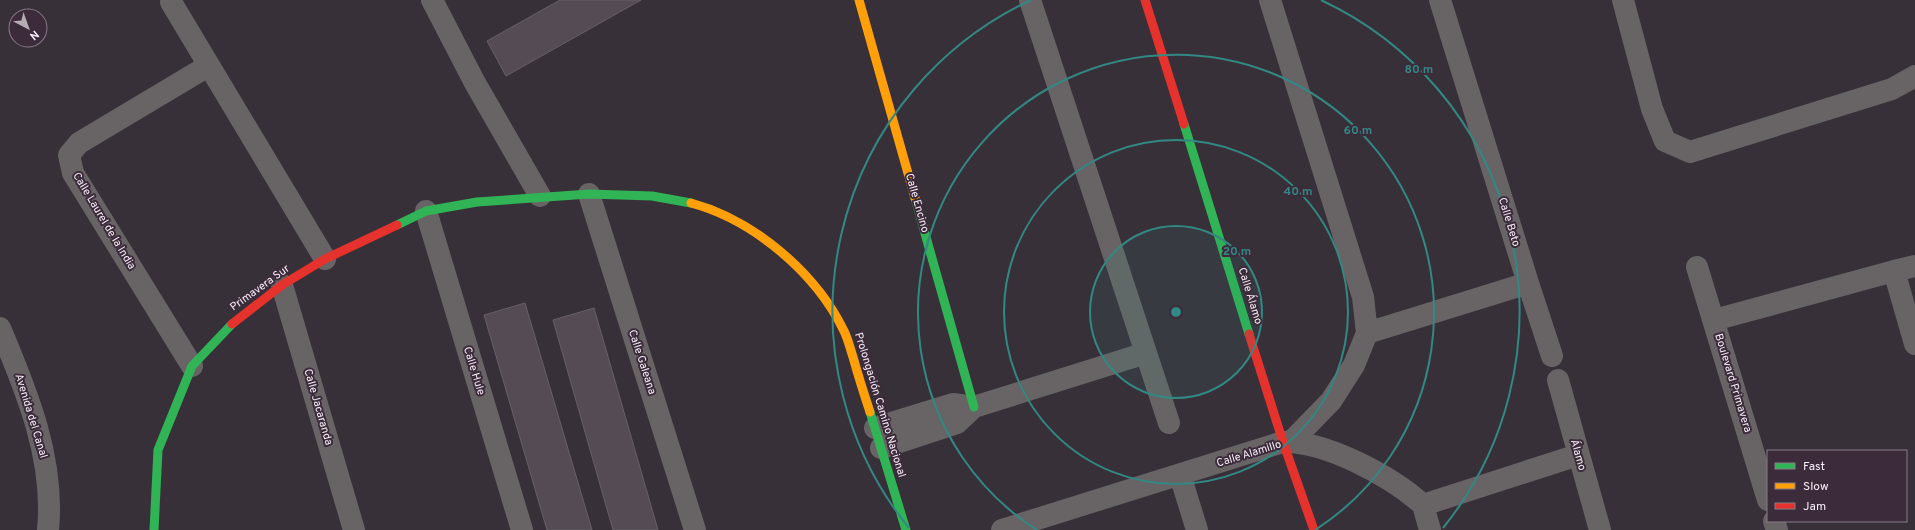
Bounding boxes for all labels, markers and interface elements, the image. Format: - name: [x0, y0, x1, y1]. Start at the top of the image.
- north arrow: [8, 8, 48, 48]
- text: N: [26, 27, 41, 43]
- text: 80 m: [1405, 62, 1433, 78]
- text: 60 m: [1344, 123, 1372, 139]
- street label: Calle Laurel de la India: [69, 170, 139, 272]
- street label: Calle Encino: [902, 172, 932, 234]
- text: 40 m: [1283, 184, 1313, 200]
- street label: Calle Beto: [1495, 196, 1523, 248]
- text: 20 m: [1223, 244, 1251, 260]
- street label: Primavera Sur: [227, 261, 293, 314]
- street label: Calle Álamo: [1235, 266, 1266, 326]
- centre of rings: [1169, 305, 1183, 319]
- street label: Calle Galeana: [625, 328, 659, 396]
- street label: Prolongación Camino Nacional: [851, 331, 909, 479]
- street label: Boulevard Primavera: [1711, 332, 1755, 434]
- street label: Calle Hule: [460, 345, 488, 397]
- street label: Calle Jacaranda: [300, 367, 336, 447]
- street label: Avenida del Canal: [11, 372, 51, 460]
- street label: Álamo: [1567, 437, 1590, 472]
- street label: Calle Alamillo: [1215, 438, 1283, 470]
- legend: [1767, 450, 1907, 522]
- text: Fast: [1803, 459, 1825, 475]
- text: Slow: [1803, 479, 1829, 495]
- text: Jam: [1803, 499, 1826, 515]

